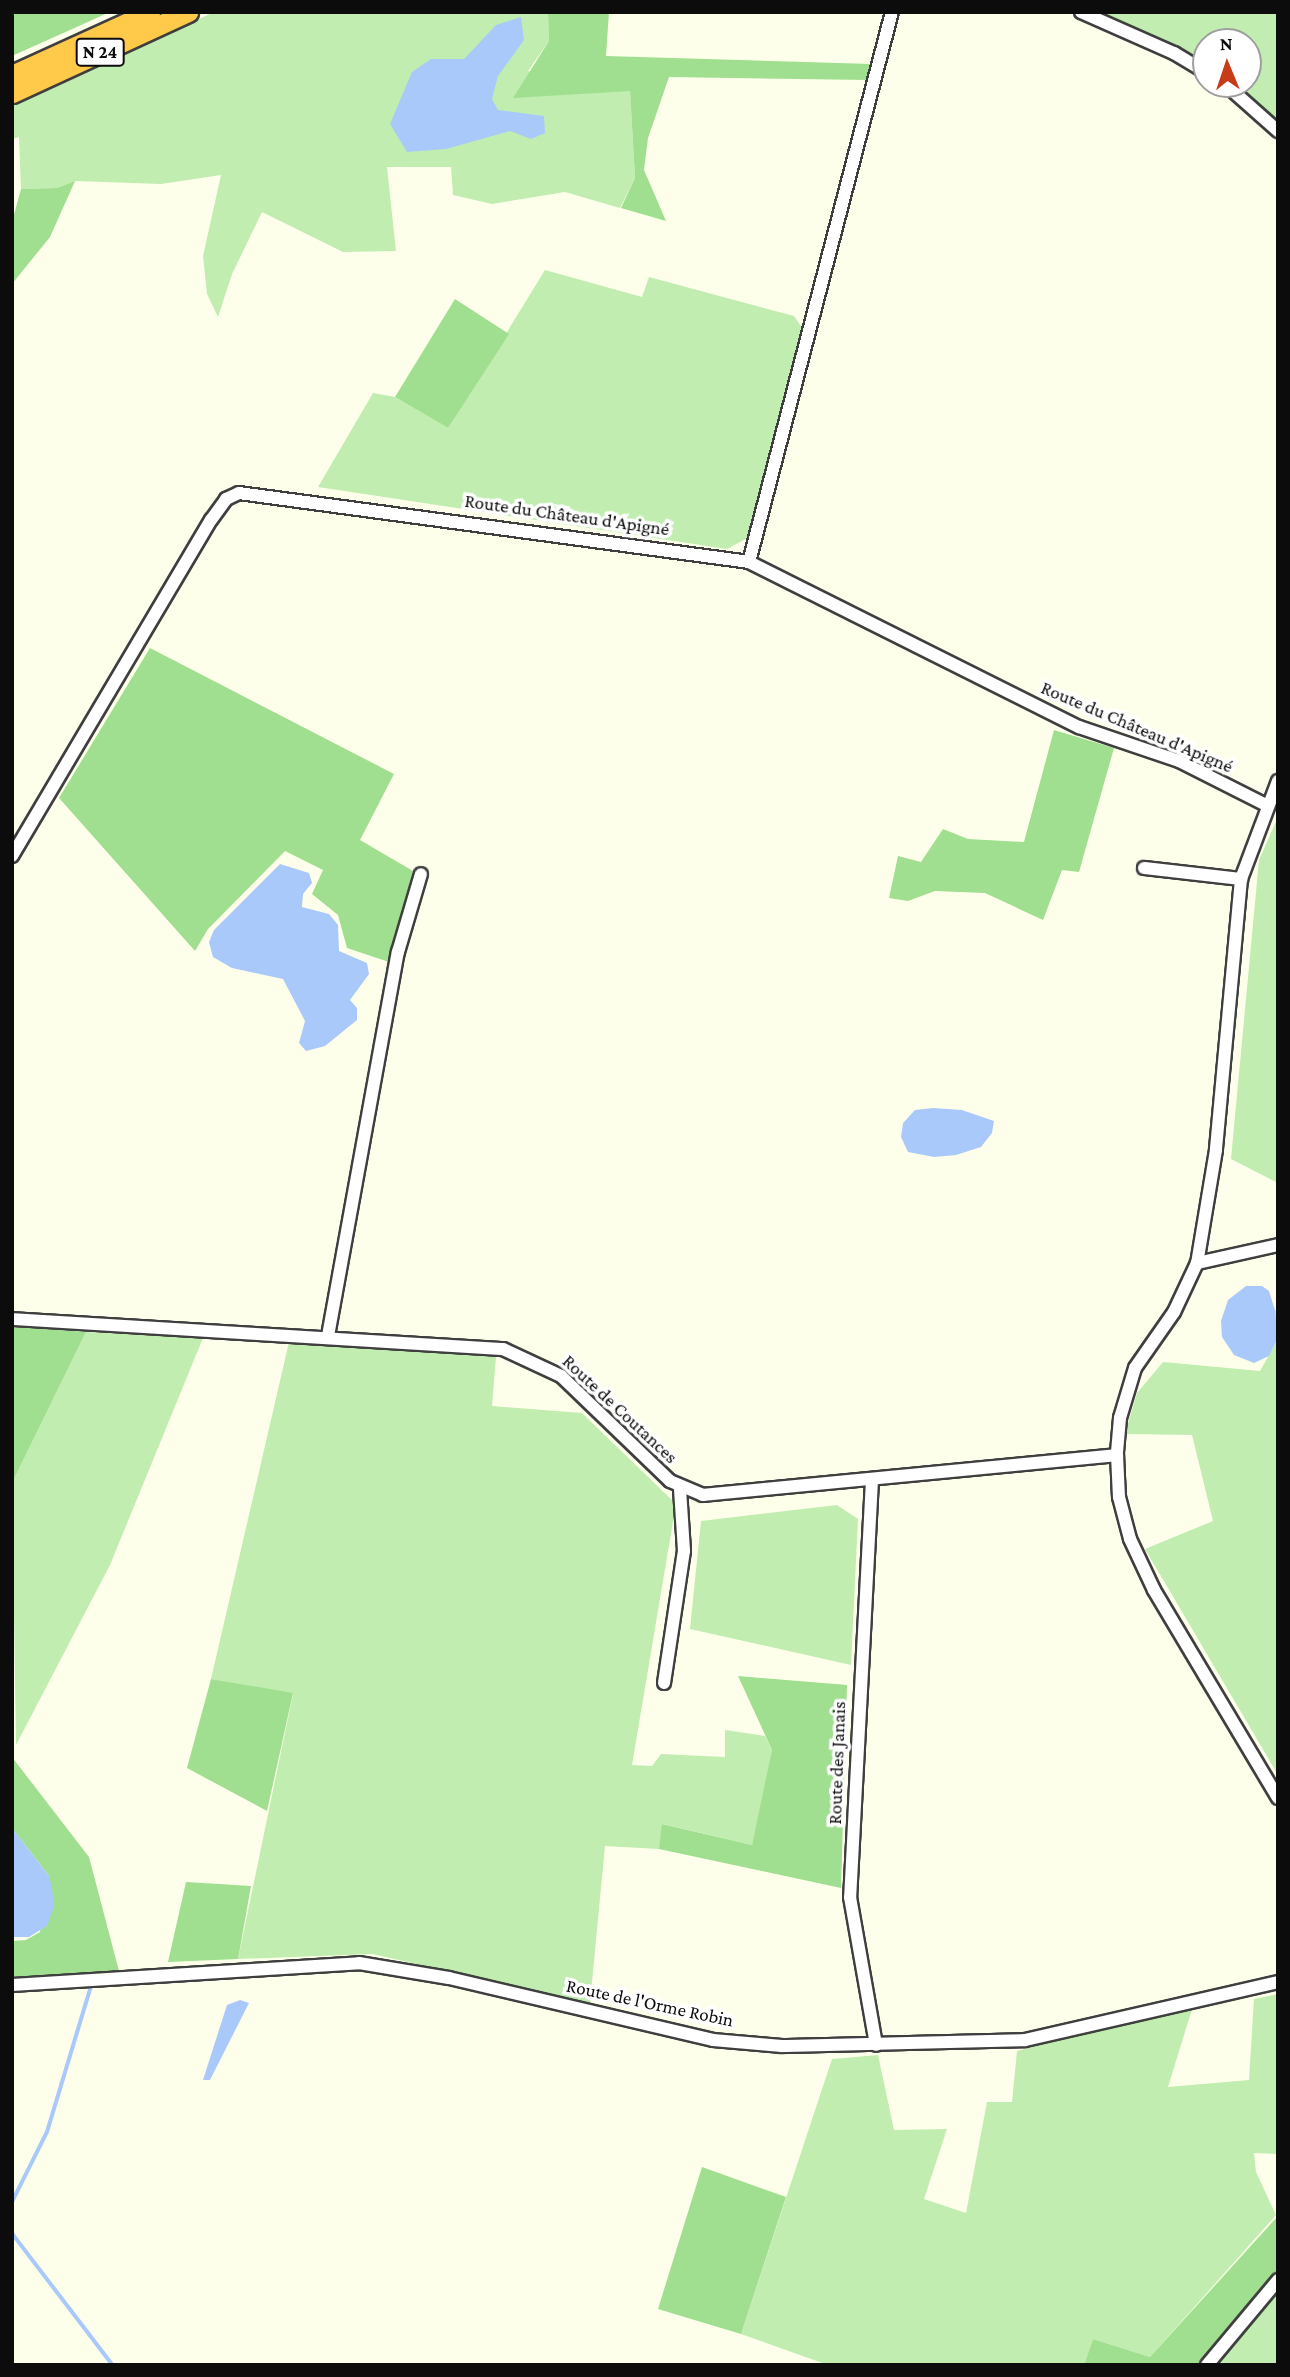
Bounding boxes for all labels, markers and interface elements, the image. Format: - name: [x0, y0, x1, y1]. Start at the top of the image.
- north arrow: [1192, 28, 1262, 98]
- text: N: [1219, 33, 1233, 54]
- road number: N 24: [76, 38, 124, 66]
- street label: Route du Château d'Apigné: [463, 489, 671, 541]
- street label: Route du Château d'Apigné: [1038, 676, 1236, 778]
- street label: Route de Coutances: [558, 1350, 682, 1468]
- street label: Route des Janais: [823, 1701, 851, 1825]
- street label: Route de l'Orme Robin: [564, 1974, 736, 2032]

